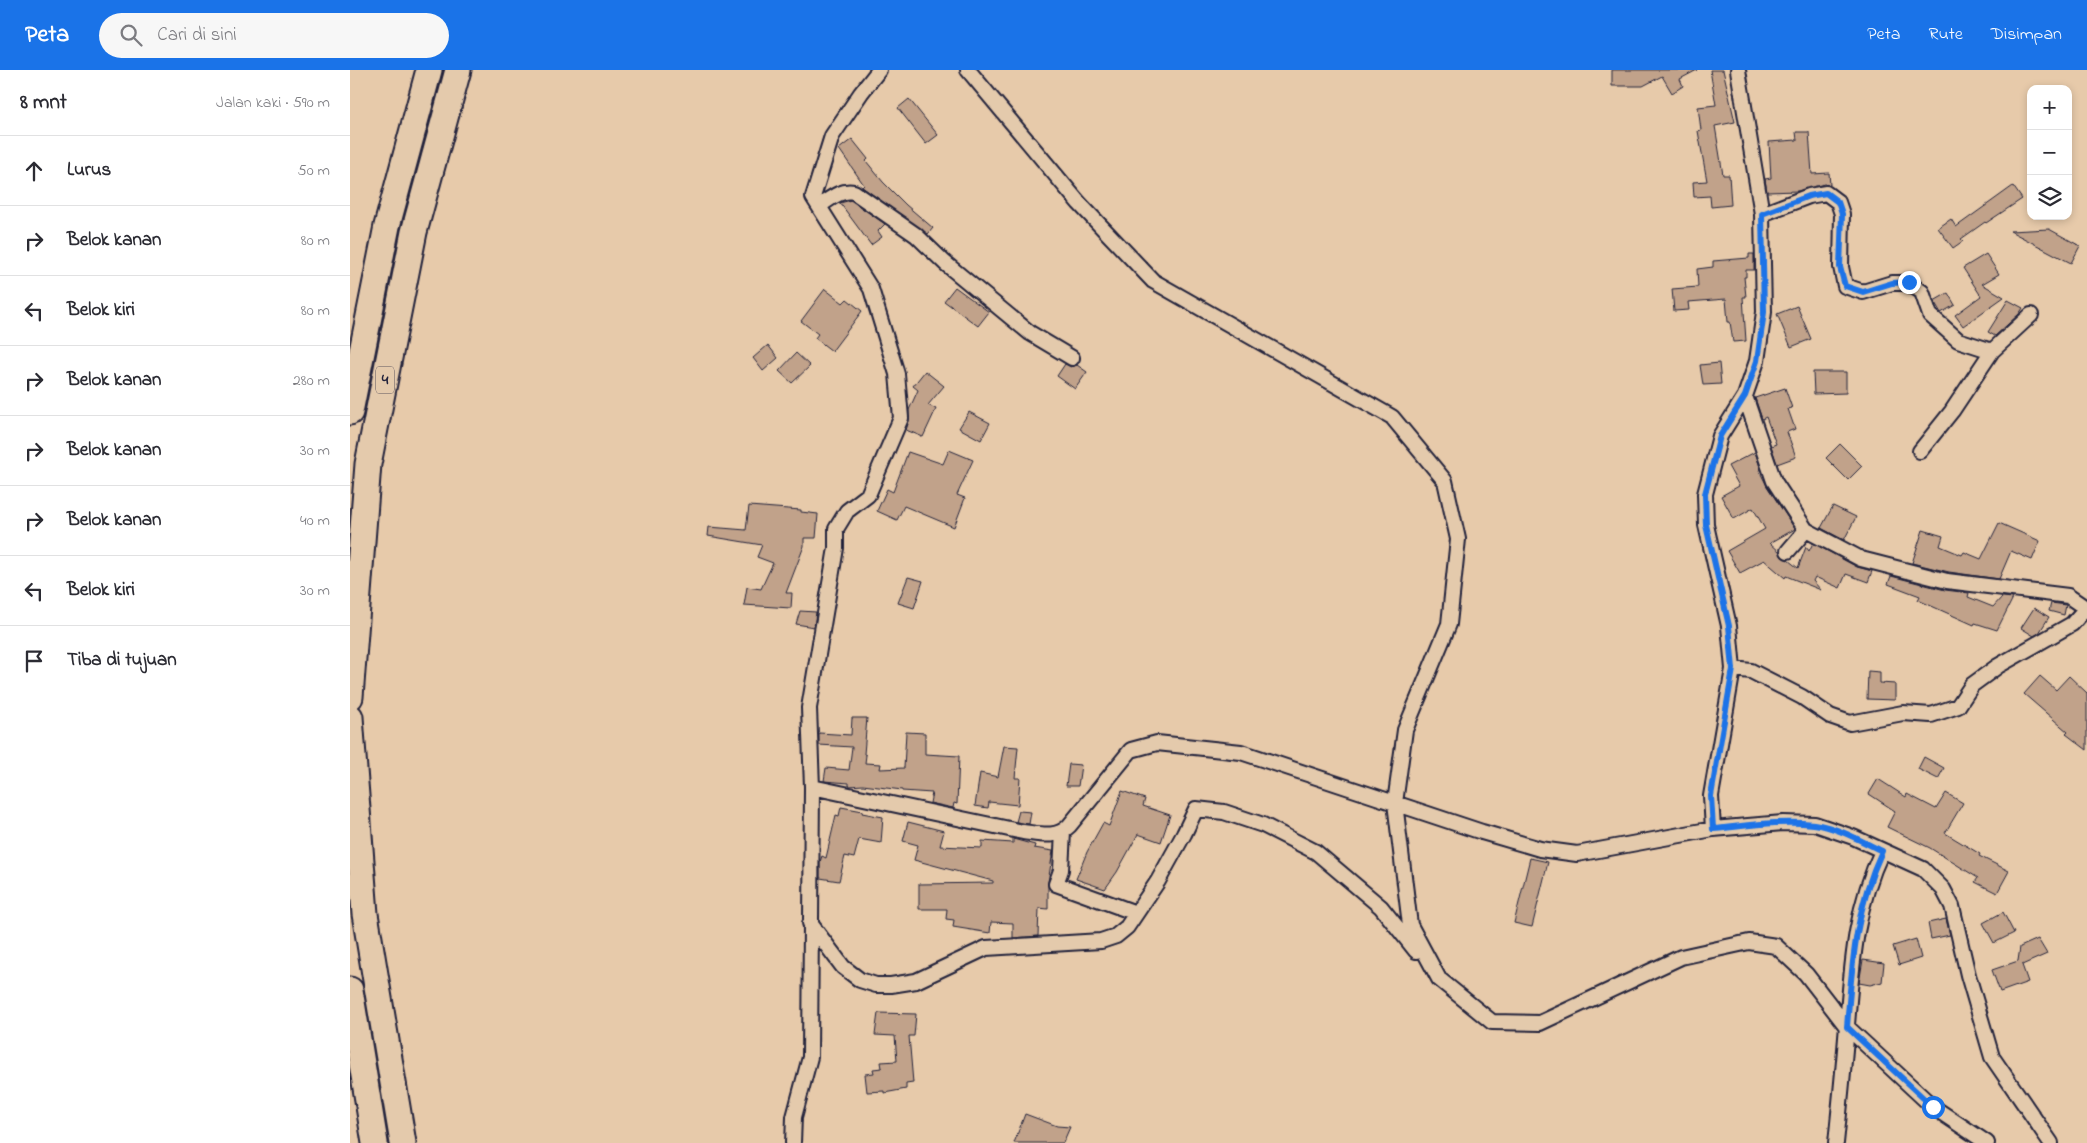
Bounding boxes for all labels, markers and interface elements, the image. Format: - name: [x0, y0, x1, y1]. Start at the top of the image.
- search box: [99, 13, 449, 58]
- text: Peta: [25, 18, 69, 53]
- icon: search: [117, 21, 145, 49]
- text: Cari di sini: [157, 22, 237, 49]
- text: Peta: [1867, 22, 1900, 48]
- text: Rute: [1928, 22, 1963, 48]
- text: Disimpan: [1991, 22, 2062, 48]
- map controls: [2027, 85, 2072, 220]
- button: +: [2027, 85, 2072, 130]
- text: 8 mnt: [20, 88, 67, 118]
- text: Jalan kaki · 590 m: [216, 91, 330, 115]
- button: −: [2027, 130, 2072, 175]
- icon: ahead: [20, 157, 48, 185]
- text: Lurus: [67, 157, 111, 184]
- text: 50 m: [298, 159, 330, 183]
- button: layers: [2027, 175, 2072, 220]
- icon: right: [20, 227, 48, 255]
- text: Belok kanan: [67, 227, 161, 254]
- text: 80 m: [301, 229, 330, 253]
- route end: [1898, 271, 1921, 294]
- icon: left: [20, 297, 48, 325]
- text: Belok kiri: [67, 297, 135, 324]
- text: 80 m: [301, 299, 330, 323]
- road number: 4: [376, 366, 394, 394]
- icon: right: [20, 367, 48, 395]
- text: Belok kanan: [67, 367, 161, 394]
- text: 280 m: [293, 369, 330, 393]
- icon: right: [20, 437, 48, 465]
- text: Belok kanan: [67, 437, 161, 464]
- text: 30 m: [300, 439, 330, 463]
- icon: right: [20, 507, 48, 535]
- text: Belok kanan: [67, 507, 161, 534]
- text: 40 m: [300, 509, 330, 533]
- icon: left: [20, 577, 48, 605]
- text: Belok kiri: [67, 577, 135, 604]
- text: 30 m: [300, 579, 330, 603]
- icon: arrive: [20, 647, 48, 675]
- text: Tiba di tujuan: [67, 647, 177, 674]
- route start: [1922, 1096, 1945, 1119]

